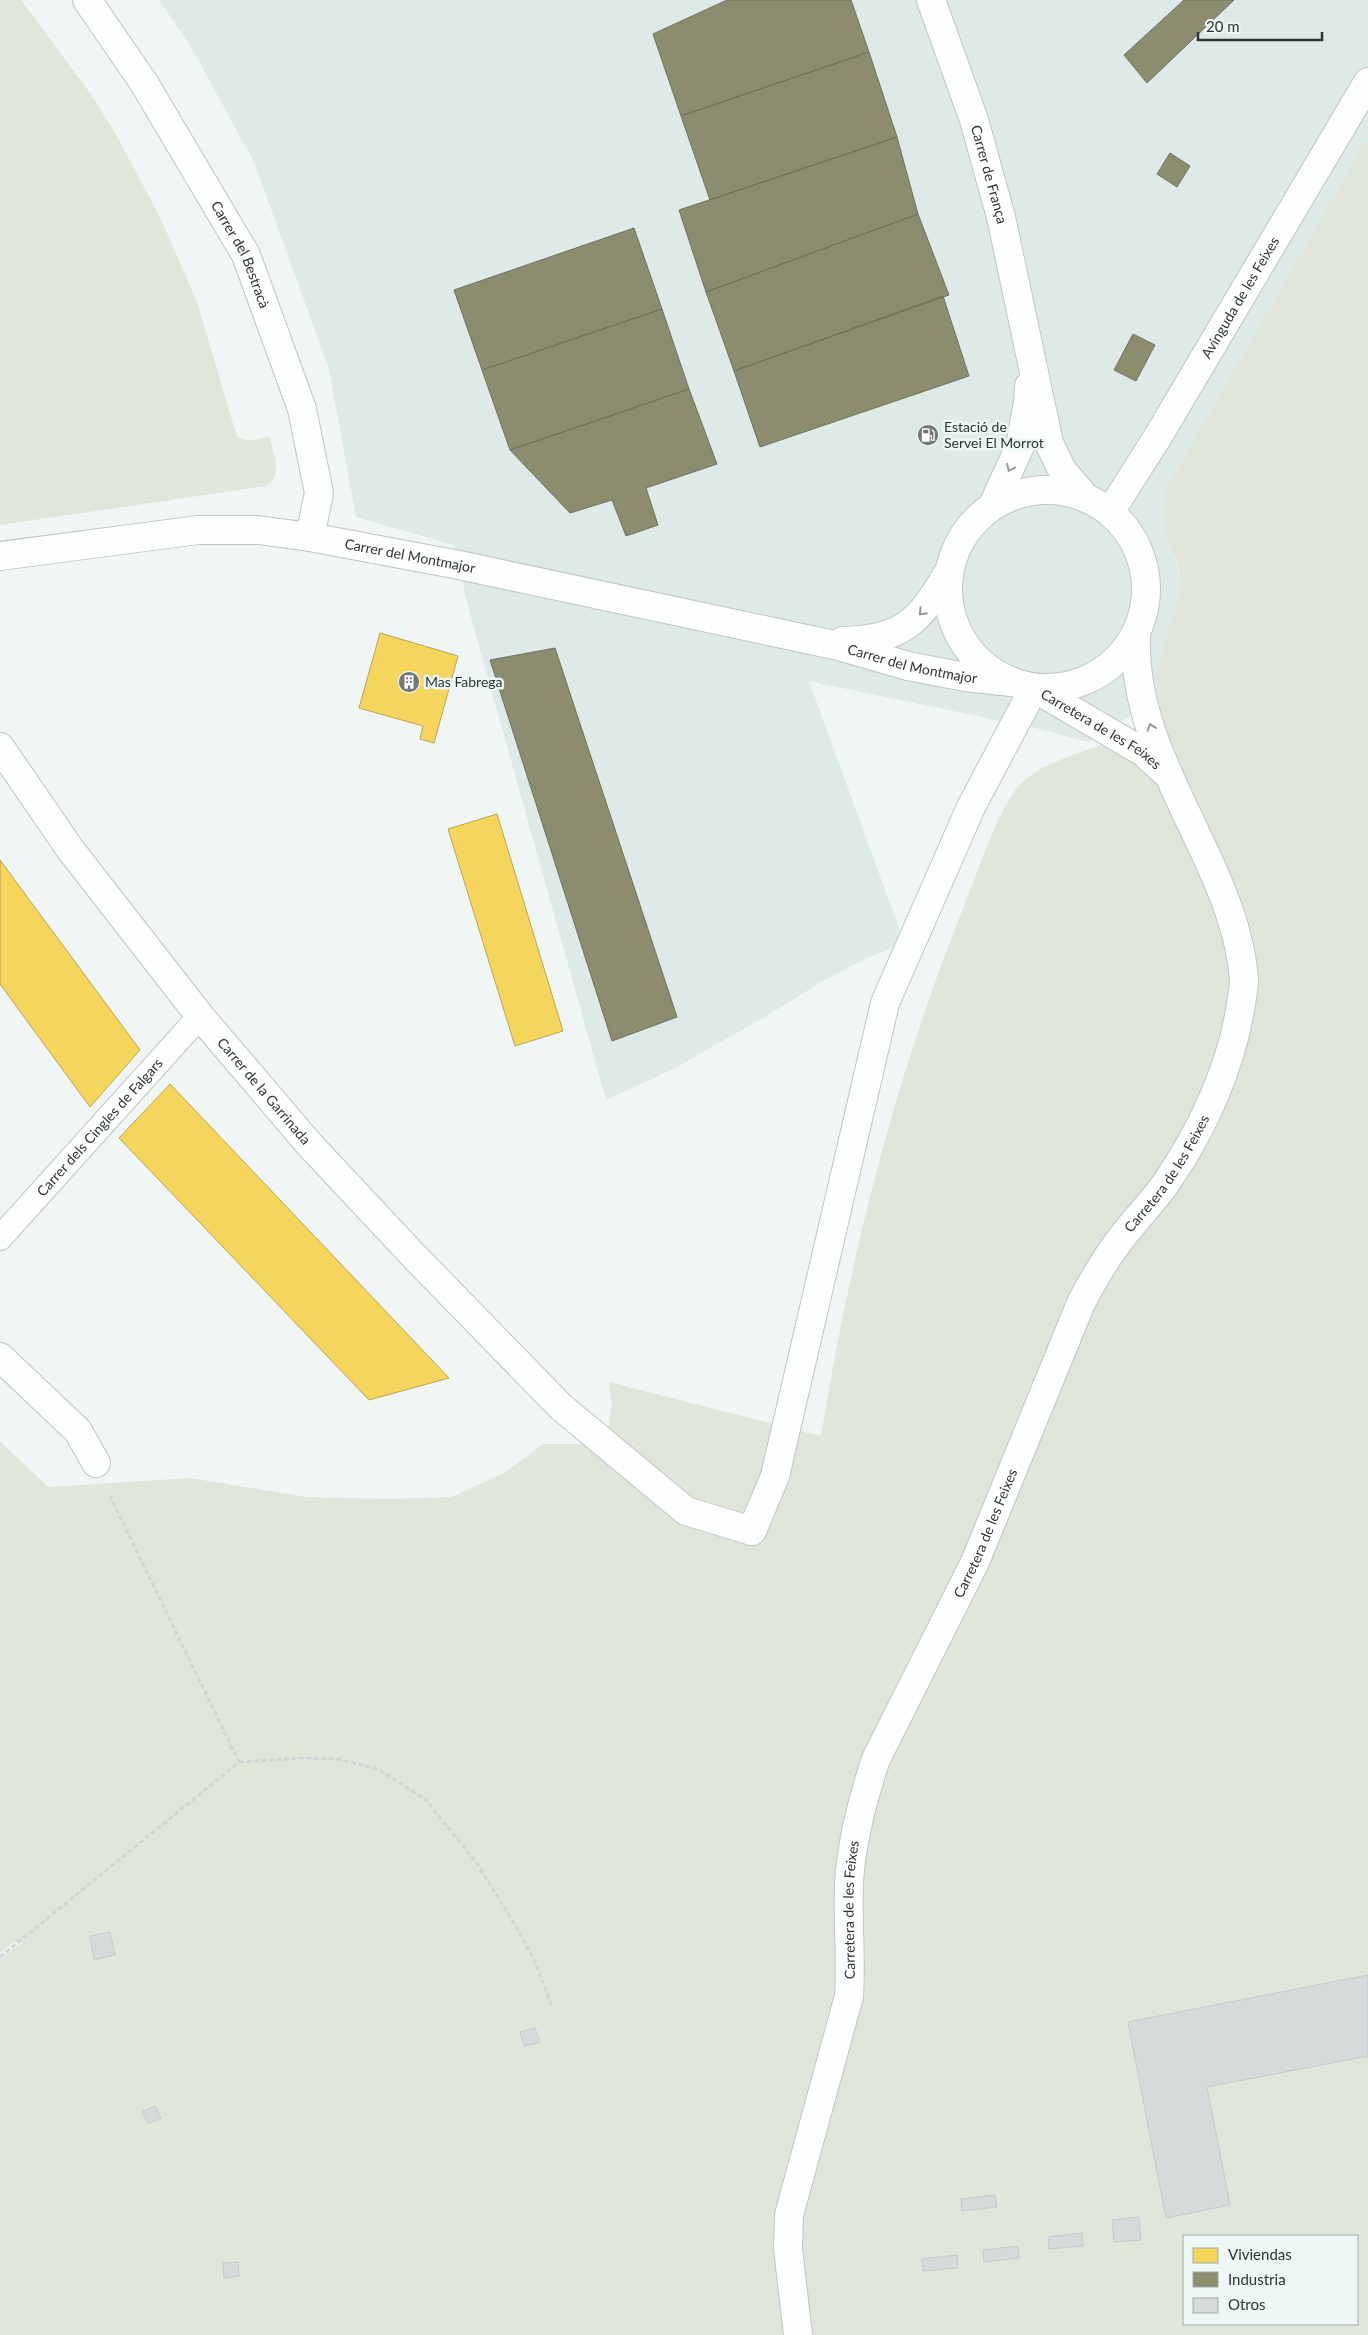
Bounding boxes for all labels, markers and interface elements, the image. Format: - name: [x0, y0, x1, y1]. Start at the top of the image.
- scale bar: [1198, 10, 1322, 42]
- text: 20 m: [1206, 17, 1240, 35]
- street label: Carrer de França: [968, 123, 1011, 225]
- street label: Carrer del Bestracà: [208, 198, 274, 310]
- street label: Avinguda de les Feixes: [1197, 233, 1282, 361]
- place label: Estació de Servei El Morrot: [944, 418, 1044, 451]
- fuel station icon: Estació de Servei El Morrot: [916, 423, 940, 447]
- one-way arrow: [1005, 463, 1016, 472]
- street label: Carrer del Montmajor: [343, 535, 477, 576]
- one-way arrow: [919, 606, 928, 615]
- street label: Carrer del Montmajor: [846, 640, 978, 686]
- building icon: Mas Fabrega: [397, 670, 421, 694]
- place label: Mas Fabrega: [425, 673, 503, 690]
- street label: Carretera de les Feixes: [1038, 685, 1165, 773]
- one-way arrow: [1146, 723, 1156, 731]
- street label: Carrer de la Garrinada: [214, 1034, 315, 1148]
- street label: Carrer dels Cingles de Falgars: [33, 1054, 166, 1199]
- street label: Carretera de les Feixes: [1120, 1112, 1212, 1236]
- street label: Carretera de les Feixes: [949, 1466, 1020, 1600]
- street label: Carretera de les Feixes: [840, 1839, 862, 1979]
- legend: [1183, 2235, 1358, 2325]
- text: Viviendas: [1228, 2245, 1292, 2263]
- text: Industria: [1228, 2270, 1286, 2288]
- text: Otros: [1228, 2295, 1266, 2313]

